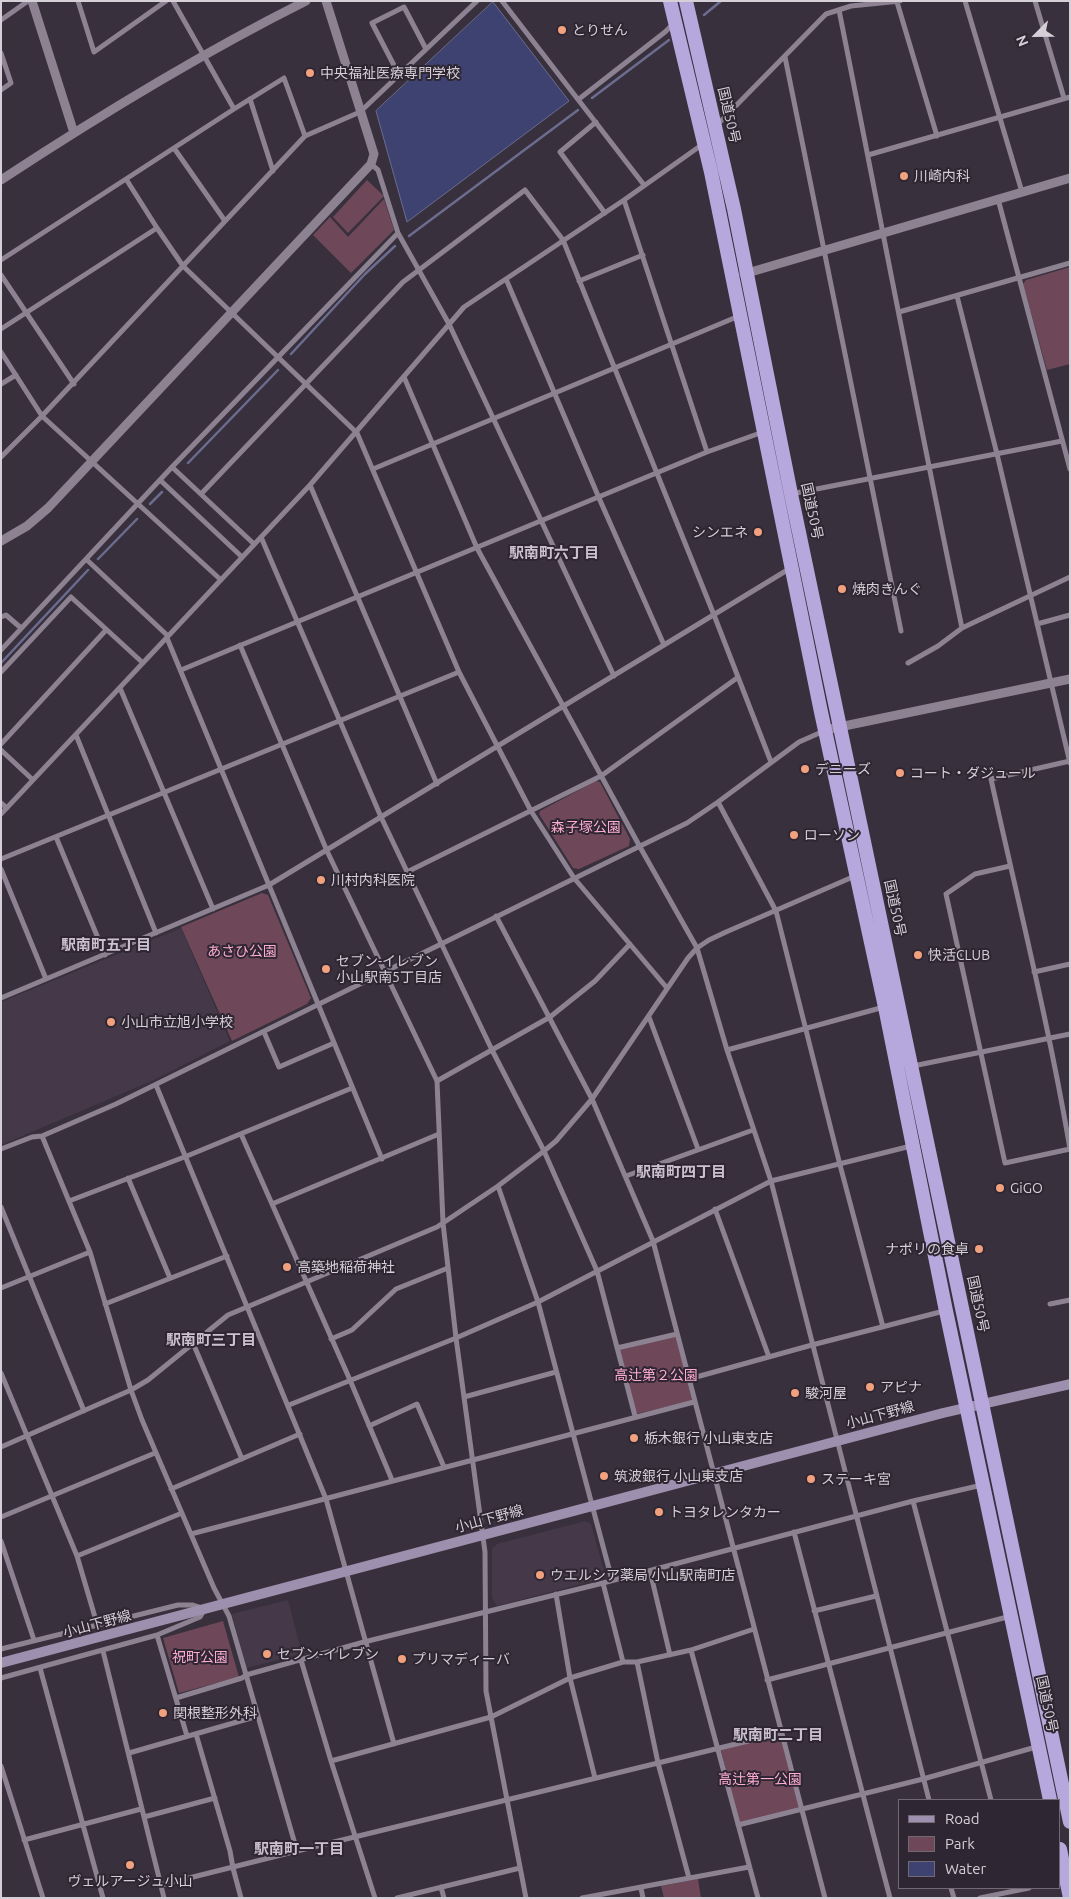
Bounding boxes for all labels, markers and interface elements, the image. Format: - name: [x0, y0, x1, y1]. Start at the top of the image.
- north arrow: [1011, 10, 1061, 60]
- place label: とりせん: [572, 22, 628, 38]
- marker: とりせん: [556, 24, 568, 36]
- text: N: [1013, 33, 1032, 49]
- place label: 中央福祉医療専門学校: [320, 65, 460, 81]
- marker: 中央福祉医療専門学校: [304, 67, 316, 79]
- street label: 国道50号: [714, 85, 744, 145]
- place label: 川崎内科: [914, 168, 970, 184]
- marker: 川崎内科: [898, 170, 910, 182]
- street label: 国道50号: [798, 481, 826, 541]
- place label: シンエネ: [692, 524, 748, 540]
- marker: シンエネ: [752, 526, 764, 538]
- district label: 駅南町六丁目: [509, 544, 599, 562]
- place label: 焼肉きんぐ: [852, 581, 922, 597]
- marker: 焼肉きんぐ: [836, 583, 848, 595]
- place label: デニーズ: [815, 761, 871, 777]
- marker: デニーズ: [799, 763, 811, 775]
- place label: コート・ダジュール: [910, 765, 1036, 781]
- marker: コート・ダジュール: [894, 767, 906, 779]
- park label: 森子塚公園: [551, 819, 621, 835]
- place label: ローソン: [804, 827, 860, 843]
- marker: ローソン: [788, 829, 800, 841]
- place label: 川村内科医院: [331, 872, 415, 888]
- marker: 川村内科医院: [315, 874, 327, 886]
- street label: 国道50号: [881, 878, 909, 938]
- district label: 駅南町五丁目: [61, 936, 151, 954]
- park label: あさひ公園: [207, 943, 277, 959]
- place label: 快活CLUB: [928, 947, 990, 963]
- marker: 快活CLUB: [912, 949, 924, 961]
- place label: セブン-イレブン 小山駅南5丁目店: [336, 953, 442, 986]
- marker: セブン-イレブン 小山駅南5丁目店: [320, 963, 332, 975]
- place label: 小山市立旭小学校: [121, 1014, 233, 1030]
- marker: 小山市立旭小学校: [105, 1016, 117, 1028]
- district label: 駅南町四丁目: [636, 1163, 726, 1181]
- place label: GiGO: [1010, 1180, 1043, 1196]
- marker: GiGO: [994, 1182, 1006, 1194]
- place label: ナポリの食卓: [885, 1241, 969, 1257]
- marker: ナポリの食卓: [973, 1243, 985, 1255]
- place label: 高築地稲荷神社: [297, 1259, 395, 1275]
- marker: 高築地稲荷神社: [281, 1261, 293, 1273]
- street label: 国道50号: [964, 1274, 992, 1334]
- district label: 駅南町三丁目: [166, 1331, 256, 1349]
- park label: 高辻第２公園: [614, 1367, 698, 1383]
- place label: アピナ: [880, 1379, 922, 1395]
- marker: アピナ: [864, 1381, 876, 1393]
- place label: 駿河屋: [805, 1385, 847, 1401]
- marker: 駿河屋: [789, 1387, 801, 1399]
- street label: 小山下野線: [844, 1398, 916, 1432]
- place label: 栃木銀行 小山東支店: [644, 1430, 773, 1446]
- marker: 栃木銀行 小山東支店: [628, 1432, 640, 1444]
- place label: 筑波銀行 小山東支店: [614, 1468, 743, 1484]
- marker: 筑波銀行 小山東支店: [598, 1470, 610, 1482]
- place label: ステーキ宮: [821, 1471, 891, 1487]
- marker: ステーキ宮: [805, 1473, 817, 1485]
- street label: 小山下野線: [453, 1502, 525, 1536]
- place label: トヨタレンタカー: [669, 1504, 781, 1520]
- marker: トヨタレンタカー: [653, 1506, 665, 1518]
- place label: ウエルシア薬局 小山駅南町店: [550, 1567, 735, 1583]
- marker: ウエルシア薬局 小山駅南町店: [534, 1569, 546, 1581]
- street label: 小山下野線: [61, 1607, 133, 1641]
- place label: セブン-イレブン: [277, 1646, 379, 1662]
- marker: セブン-イレブン: [261, 1648, 273, 1660]
- park label: 祝町公園: [172, 1649, 228, 1665]
- place label: プリマディーバ: [412, 1651, 510, 1667]
- marker: プリマディーバ: [396, 1653, 408, 1665]
- street label: 国道50号: [1033, 1674, 1061, 1734]
- place label: 関根整形外科: [173, 1705, 257, 1721]
- marker: 関根整形外科: [157, 1707, 169, 1719]
- district label: 駅南町二丁目: [733, 1726, 823, 1744]
- park label: 高辻第一公園: [718, 1771, 802, 1787]
- legend: [898, 1799, 1061, 1889]
- text: Road: [945, 1810, 980, 1827]
- text: Park: [945, 1835, 975, 1852]
- district label: 駅南町一丁目: [254, 1840, 344, 1858]
- marker: ヴェルアージュ小山: [124, 1859, 136, 1871]
- text: Water: [945, 1860, 986, 1877]
- place label: ヴェルアージュ小山: [67, 1873, 193, 1889]

